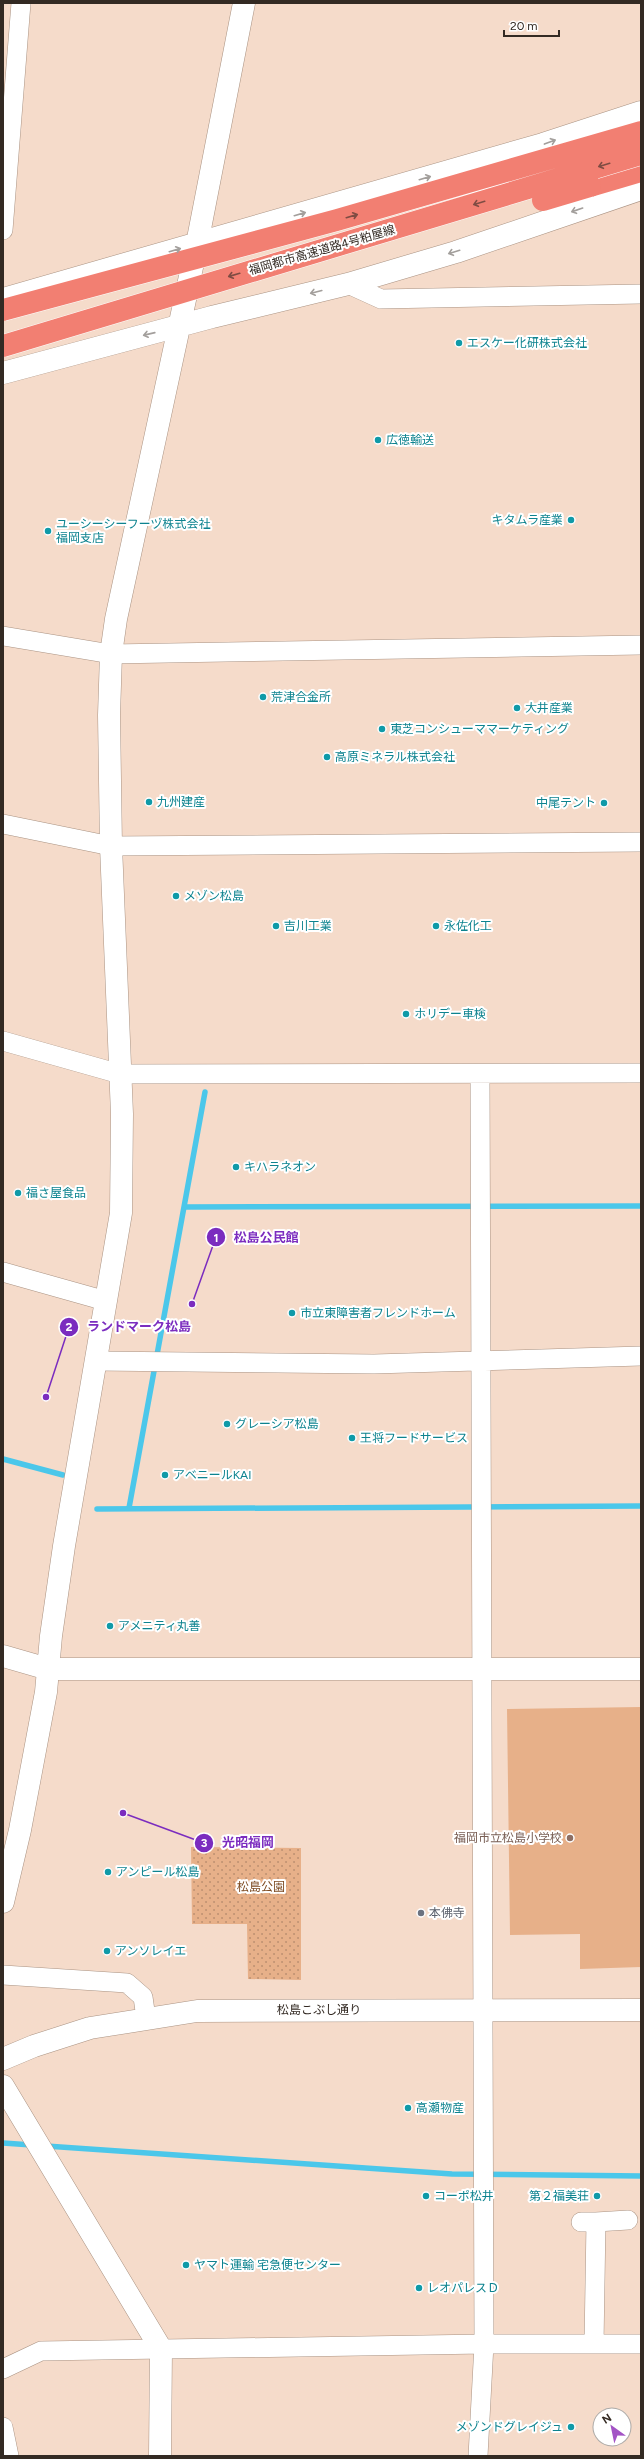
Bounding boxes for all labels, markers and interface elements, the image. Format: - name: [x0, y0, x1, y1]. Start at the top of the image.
- scale bar: [504, 12, 559, 38]
- text: 20 m: [510, 19, 538, 33]
- one-way arrow: [543, 138, 556, 145]
- one-way arrow: [597, 162, 610, 169]
- one-way arrow: [418, 174, 431, 181]
- one-way arrow: [473, 200, 486, 207]
- one-way arrow: [571, 207, 584, 214]
- one-way arrow: [294, 210, 307, 217]
- one-way arrow: [345, 212, 358, 219]
- street label: 福岡都市高速道路4号粕屋線: [247, 222, 397, 278]
- one-way arrow: [169, 246, 182, 253]
- one-way arrow: [448, 249, 461, 256]
- one-way arrow: [228, 272, 241, 280]
- one-way arrow: [310, 288, 323, 296]
- one-way arrow: [143, 330, 156, 338]
- place label: エスケー化研株式会社: [467, 336, 587, 350]
- marker: エスケー化研株式会社: [454, 338, 464, 348]
- place label: 広徳輸送: [386, 433, 434, 447]
- marker: 広徳輸送: [373, 435, 383, 445]
- place label: キタムラ産業: [492, 513, 563, 527]
- marker: キタムラ産業: [566, 515, 576, 525]
- place label: ユーシーシーフーヅ株式会社 福岡支店: [56, 517, 211, 545]
- marker: ユーシーシーフーヅ株式会社 福岡支店: [43, 526, 53, 536]
- place label: 荒津合金所: [271, 690, 331, 704]
- marker: 荒津合金所: [258, 692, 268, 702]
- place label: 大井産業: [525, 701, 573, 715]
- marker: 大井産業: [512, 703, 522, 713]
- place label: 東芝コンシューママーケティング: [390, 722, 569, 736]
- marker: 東芝コンシューママーケティング: [377, 724, 387, 734]
- place label: 高原ミネラル株式会社: [335, 750, 455, 764]
- marker: 高原ミネラル株式会社: [322, 752, 332, 762]
- place label: 九州建産: [157, 795, 205, 809]
- place label: 中尾テント: [536, 796, 596, 810]
- marker: 九州建産: [144, 797, 154, 807]
- marker: 中尾テント: [599, 798, 609, 808]
- place label: メゾン松島: [184, 889, 244, 903]
- marker: メゾン松島: [171, 891, 181, 901]
- place label: 吉川工業: [284, 919, 332, 933]
- place label: 永佐化工: [444, 919, 492, 933]
- marker: 吉川工業: [271, 921, 281, 931]
- marker: 永佐化工: [431, 921, 441, 931]
- place label: ホリデー車検: [414, 1007, 486, 1021]
- marker: ホリデー車検: [401, 1009, 411, 1019]
- place label: キハラネオン: [244, 1160, 316, 1174]
- marker: キハラネオン: [231, 1162, 241, 1172]
- place label: 福さ屋食品: [26, 1186, 86, 1200]
- marker: 福さ屋食品: [13, 1188, 23, 1198]
- callout: 松島公民館: [206, 1225, 307, 1250]
- text: 松島公民館: [233, 1230, 299, 1245]
- text: 1: [213, 1231, 219, 1245]
- place label: 市立東障害者フレンドホーム: [300, 1306, 456, 1320]
- marker: 市立東障害者フレンドホーム: [287, 1308, 297, 1318]
- callout: ランドマーク松島: [59, 1314, 199, 1339]
- text: ランドマーク松島: [87, 1319, 191, 1334]
- text: 2: [66, 1320, 73, 1334]
- place label: グレーシア松島: [235, 1417, 319, 1431]
- marker: グレーシア松島: [222, 1419, 232, 1429]
- place label: 王将フードサービス: [360, 1431, 468, 1445]
- marker: 王将フードサービス: [347, 1433, 357, 1443]
- place label: アベニールKAI: [173, 1468, 251, 1482]
- marker: アベニールKAI: [160, 1470, 170, 1480]
- place label: アメニティ丸善: [118, 1619, 201, 1633]
- marker: アメニティ丸善: [105, 1621, 115, 1631]
- callout: 光昭福岡: [194, 1830, 282, 1855]
- place label: 福岡市立松島小学校: [454, 1831, 562, 1845]
- marker: 福岡市立松島小学校: [565, 1833, 575, 1843]
- text: 光昭福岡: [222, 1835, 274, 1850]
- text: 3: [201, 1836, 208, 1850]
- place label: アンピール松島: [116, 1865, 200, 1879]
- marker: アンピール松島: [103, 1867, 113, 1877]
- park label: 松島公園: [237, 1880, 285, 1894]
- place label: 本佛寺: [429, 1906, 465, 1920]
- marker: 本佛寺: [416, 1908, 426, 1918]
- place label: アンソレイエ: [115, 1944, 186, 1958]
- marker: アンソレイエ: [102, 1946, 112, 1956]
- street label: 松島こぶし通り: [277, 2003, 361, 2017]
- place label: 高瀬物産: [416, 2101, 464, 2115]
- marker: 高瀬物産: [403, 2103, 413, 2113]
- place label: コーポ松井: [434, 2189, 494, 2203]
- place label: 第２福美荘: [529, 2189, 589, 2203]
- marker: コーポ松井: [421, 2191, 431, 2201]
- marker: 第２福美荘: [592, 2191, 602, 2201]
- place label: ヤマト運輸 宅急便センター: [194, 2258, 341, 2272]
- marker: ヤマト運輸 宅急便センター: [181, 2260, 191, 2270]
- place label: レオパレスＤ: [427, 2281, 499, 2295]
- marker: レオパレスＤ: [414, 2283, 424, 2293]
- north arrow: [592, 2407, 632, 2447]
- text: N: [600, 2411, 614, 2427]
- place label: メゾンドグレイジュ: [456, 2420, 563, 2434]
- marker: メゾンドグレイジュ: [566, 2422, 576, 2432]

